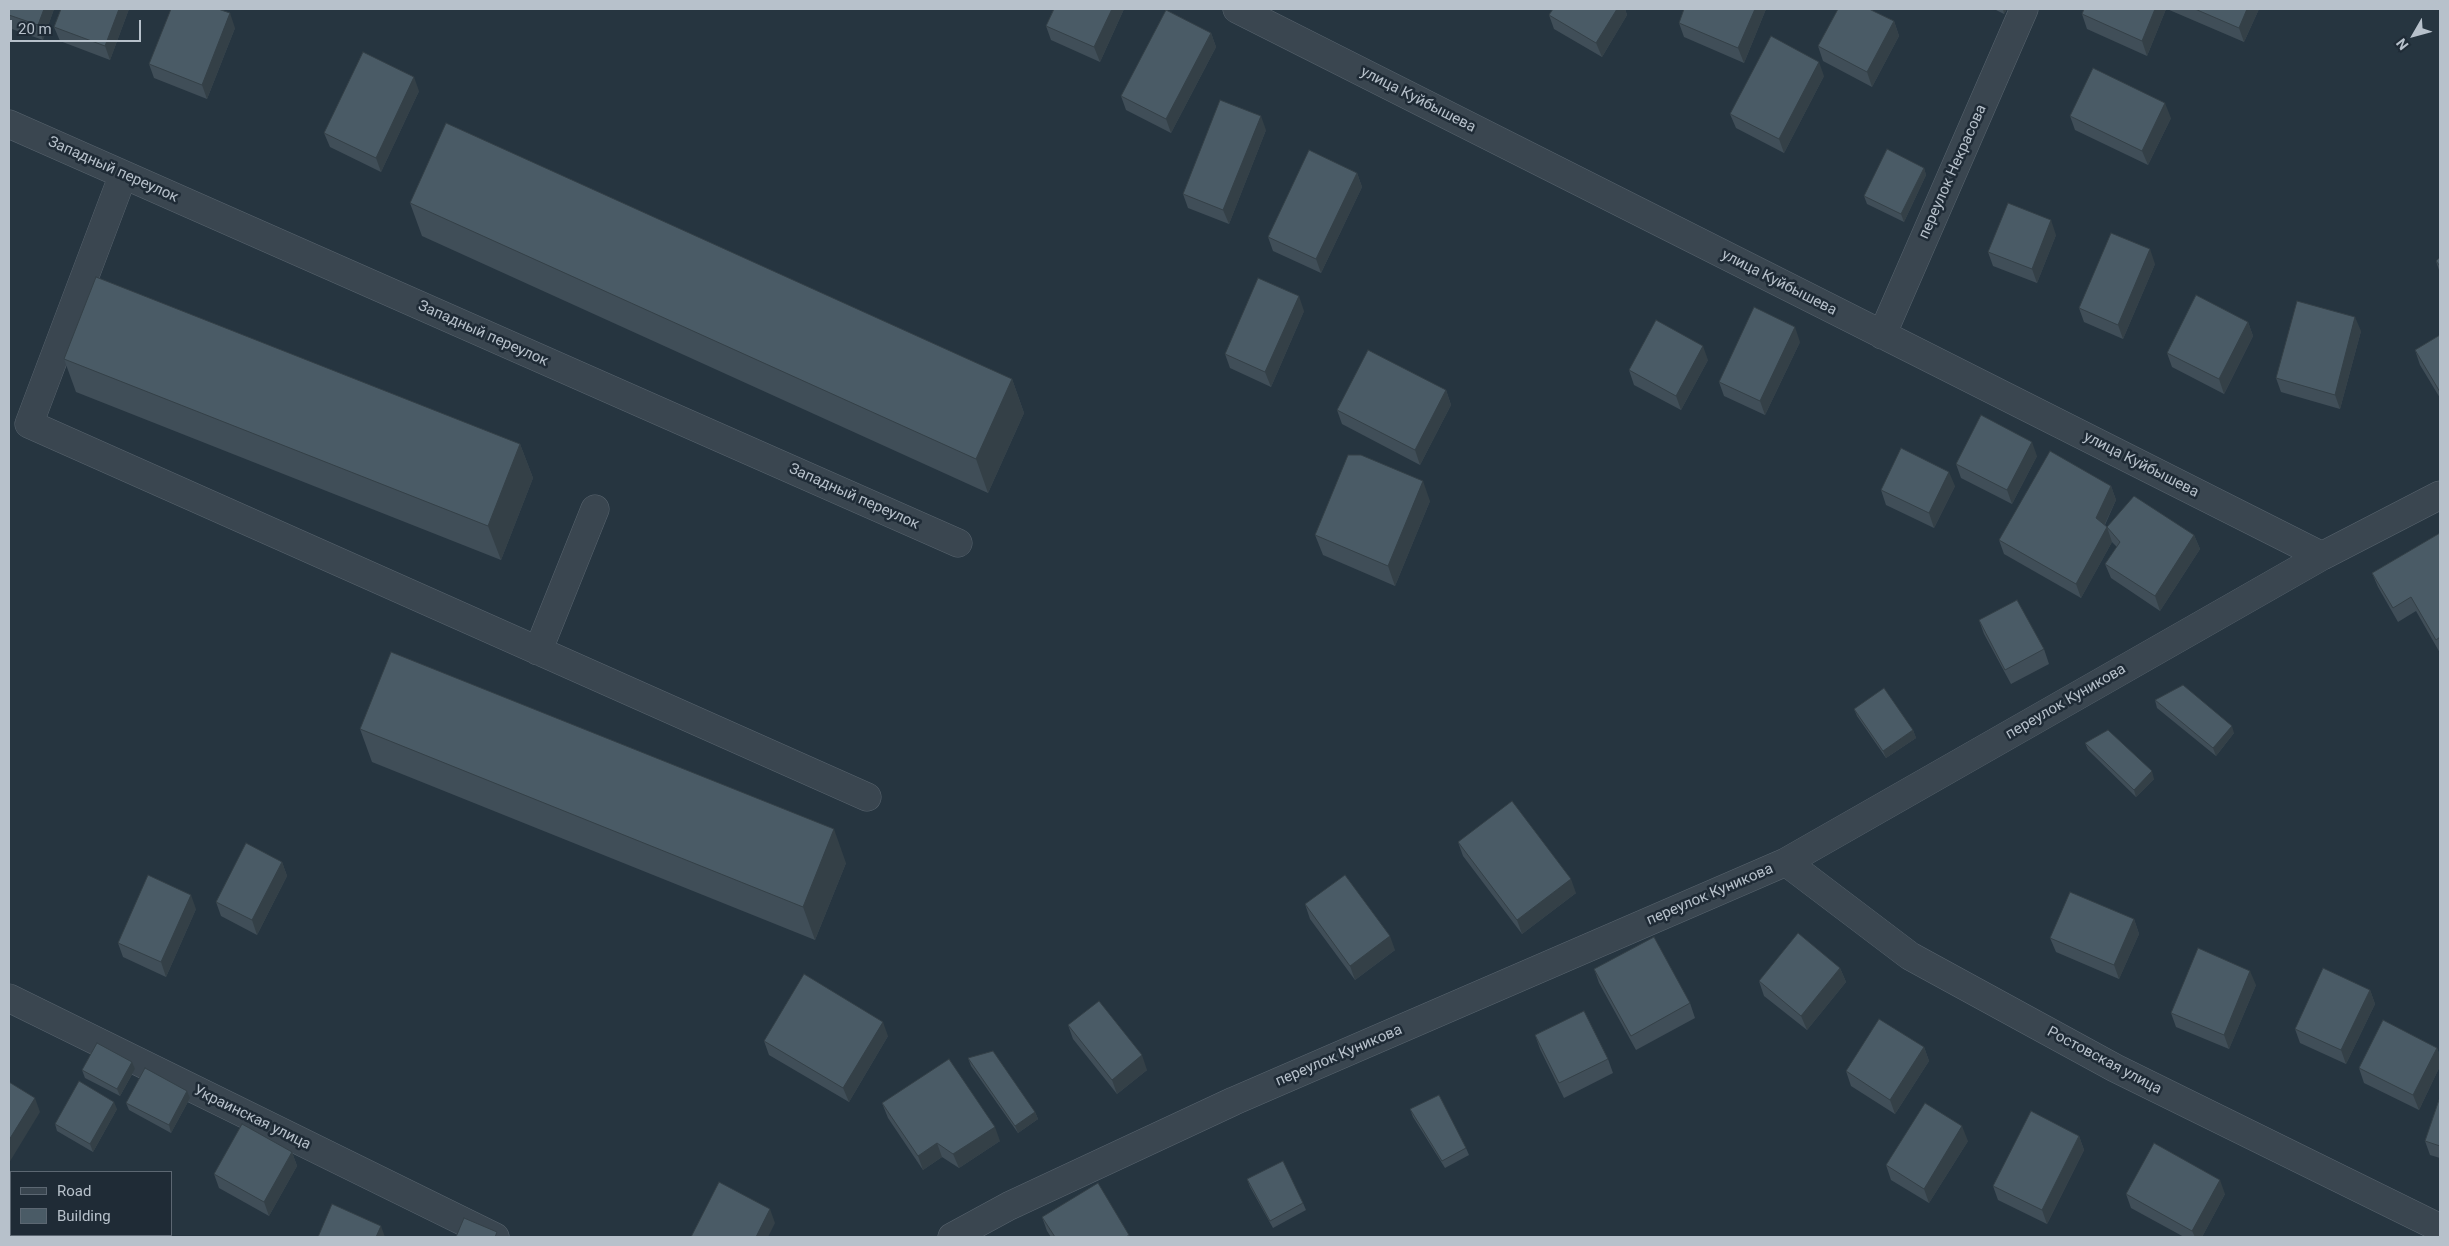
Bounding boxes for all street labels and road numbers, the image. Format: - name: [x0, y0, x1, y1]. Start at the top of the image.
- street label: улица Куйбышева: [1357, 63, 1479, 137]
- street label: переулок Некрасова: [1915, 102, 1991, 242]
- street label: Западный переулок: [45, 133, 181, 207]
- street label: улица Куйбышева: [1718, 246, 1840, 320]
- street label: Западный переулок: [415, 297, 551, 371]
- street label: улица Куйбышева: [2080, 428, 2202, 502]
- street label: Западный переулок: [786, 460, 922, 534]
- street label: переулок Куникова: [2003, 660, 2129, 744]
- street label: переулок Куникова: [1644, 860, 1776, 930]
- street label: переулок Куникова: [1273, 1021, 1405, 1091]
- street label: Ростовская улица: [2044, 1023, 2164, 1099]
- street label: Украинская улица: [191, 1082, 313, 1154]

